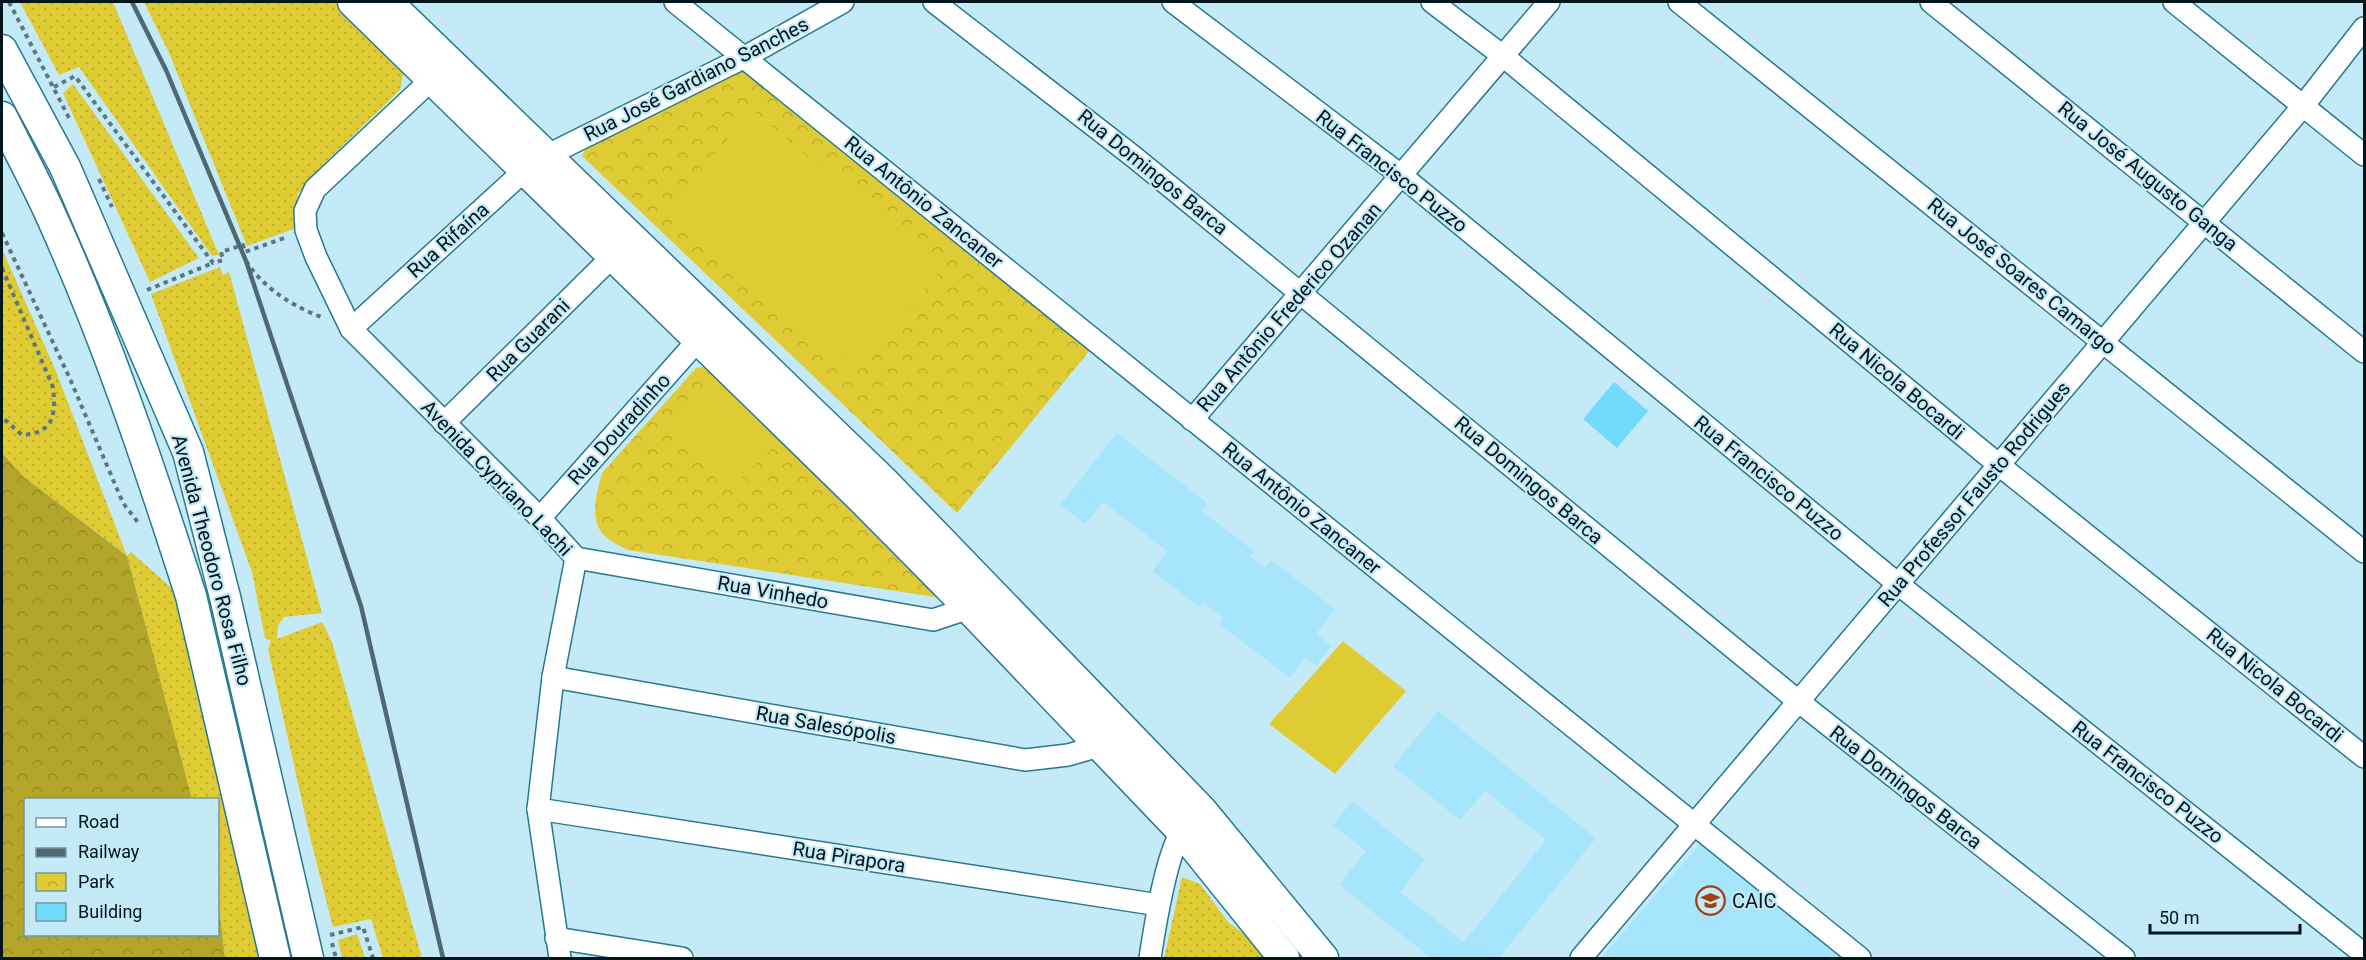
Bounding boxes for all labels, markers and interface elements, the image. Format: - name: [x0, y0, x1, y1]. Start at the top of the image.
- street label: Rua José Gardiano Sanches: [580, 12, 812, 146]
- street label: Rua José Augusto Ganga: [2053, 96, 2243, 256]
- street label: Rua Domingos Barca: [1073, 104, 1233, 240]
- street label: Rua Francisco Puzzo: [1312, 104, 1472, 238]
- street label: Rua Antônio Zancaner: [840, 131, 1008, 273]
- street label: Rua José Soares Camargo: [1923, 193, 2121, 359]
- street label: Rua Rifaína: [402, 197, 494, 283]
- street label: Rua Antônio Frederico Ozanan: [1192, 198, 1386, 416]
- street label: Rua Guarani: [481, 293, 575, 387]
- street label: Rua Nicola Bocardi: [1825, 318, 1969, 444]
- street label: Rua Douradinho: [563, 368, 675, 490]
- street label: Rua Professor Fausto Rodrigues: [1873, 377, 2075, 611]
- street label: Avenida Cypriano Lachi: [416, 395, 578, 561]
- street label: Rua Francisco Puzzo: [1689, 410, 1849, 546]
- street label: Rua Domingos Barca: [1450, 411, 1608, 549]
- street label: Avenida Theodoro Rosa Filho: [167, 432, 257, 688]
- street label: Rua Antônio Zancaner: [1218, 437, 1386, 579]
- street label: Rua Vinhedo: [716, 570, 830, 614]
- street label: Rua Nicola Bocardi: [2202, 623, 2348, 747]
- street label: Rua Salesópolis: [754, 701, 898, 749]
- street label: Rua Francisco Puzzo: [2068, 715, 2228, 849]
- street label: Rua Domingos Barca: [1825, 720, 1987, 854]
- legend: [24, 798, 219, 936]
- text: Road: [78, 811, 119, 832]
- street label: Rua Pirapora: [791, 836, 907, 878]
- text: Railway: [78, 841, 140, 862]
- text: Park: [78, 871, 115, 892]
- school or university icon: CAIC: [1695, 885, 1727, 917]
- place label: CAIC: [1732, 889, 1777, 913]
- scale bar: [2150, 897, 2300, 935]
- text: Building: [78, 901, 142, 922]
- text: 50 m: [2159, 907, 2199, 928]

